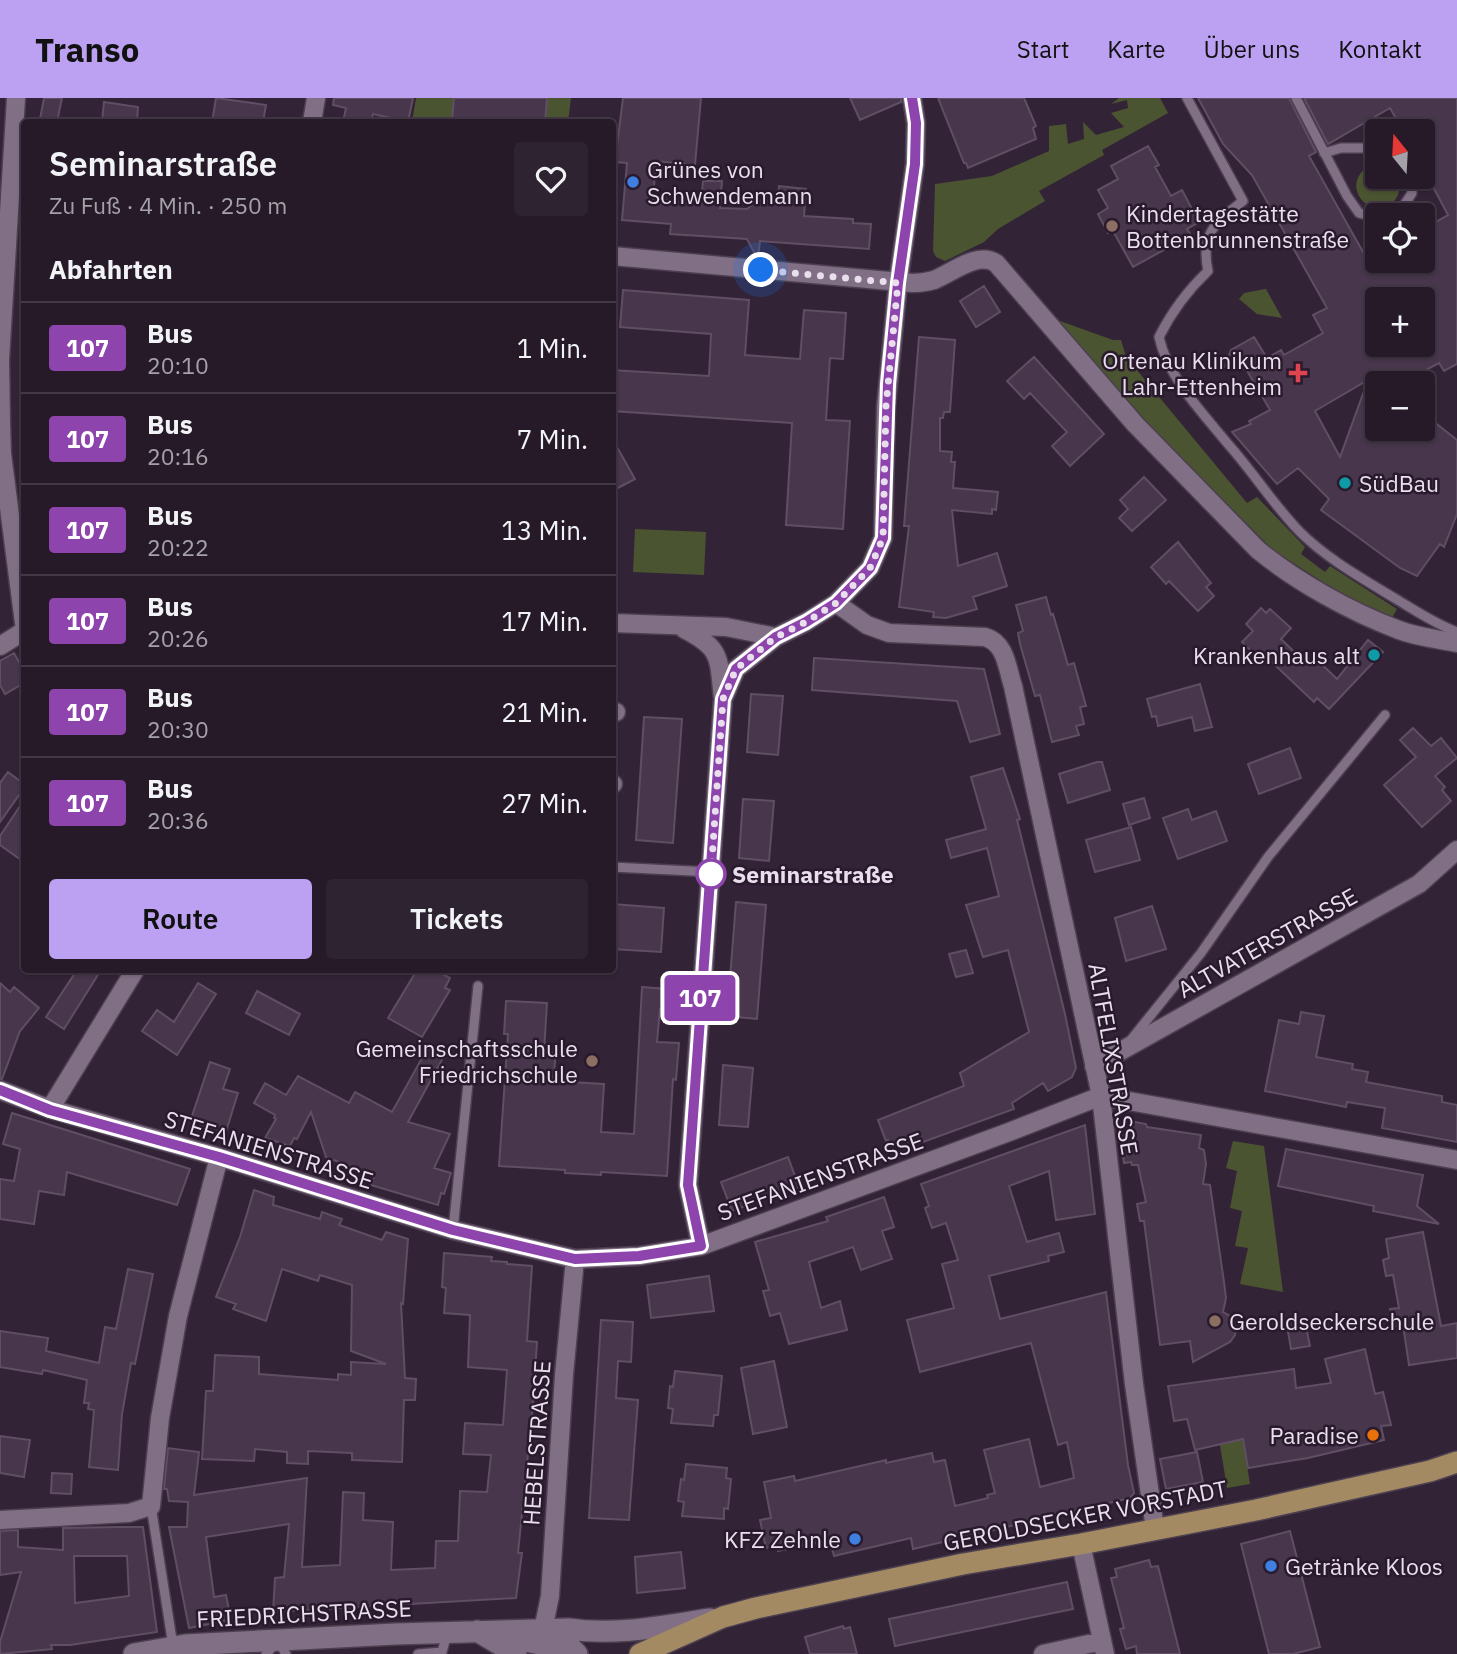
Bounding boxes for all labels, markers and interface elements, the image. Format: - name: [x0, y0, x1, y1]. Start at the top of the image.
- text: Transo: [35, 28, 139, 71]
- text: Start: [1017, 33, 1069, 65]
- text: Karte: [1107, 33, 1165, 65]
- text: Über uns: [1203, 33, 1300, 65]
- text: Kontakt: [1338, 33, 1422, 65]
- north arrow: [1365, 119, 1435, 189]
- map controls: [1365, 119, 1435, 441]
- text: Seminarstraße: [49, 142, 277, 185]
- button: heart: [514, 142, 588, 216]
- place label: Grünes von Schwendemann: [647, 154, 813, 210]
- marker: Grünes von Schwendemann: [625, 174, 641, 190]
- text: Zu Fuß · 4 Min. · 250 m: [49, 190, 287, 220]
- place label: Kindertagestätte Bottenbrunnenstraße: [1126, 198, 1349, 254]
- button: locate: [1365, 203, 1435, 273]
- marker: Kindertagestätte Bottenbrunnenstraße: [1104, 218, 1120, 234]
- text: Abfahrten: [49, 252, 173, 286]
- your location: [743, 252, 778, 287]
- button: +: [1365, 287, 1435, 357]
- text: Bus: [147, 316, 193, 350]
- text: 1 Min.: [517, 331, 588, 365]
- text: 107: [66, 332, 109, 364]
- place label: Ortenau Klinikum Lahr-Ettenheim: [1102, 345, 1282, 401]
- text: 20:10: [147, 350, 209, 380]
- marker: Ortenau Klinikum Lahr-Ettenheim: [1288, 363, 1308, 383]
- button: −: [1365, 371, 1435, 441]
- text: Bus: [147, 407, 193, 441]
- text: 7 Min.: [517, 422, 588, 456]
- text: 107: [66, 423, 109, 455]
- text: 20:16: [147, 441, 209, 471]
- place label: SüdBau: [1359, 468, 1439, 498]
- marker: SüdBau: [1337, 475, 1353, 491]
- text: Bus: [147, 498, 193, 532]
- text: 13 Min.: [501, 513, 588, 547]
- text: 107: [66, 514, 109, 546]
- text: 20:22: [147, 532, 209, 562]
- text: Bus: [147, 589, 193, 623]
- text: 17 Min.: [501, 604, 588, 638]
- text: 107: [66, 605, 109, 637]
- text: 20:26: [147, 623, 209, 653]
- place label: Krankenhaus alt: [1193, 640, 1360, 670]
- marker: Krankenhaus alt: [1366, 647, 1382, 663]
- text: Bus: [147, 680, 193, 714]
- text: 21 Min.: [501, 695, 588, 729]
- text: 107: [66, 696, 109, 728]
- text: 20:30: [147, 714, 209, 744]
- text: Bus: [147, 771, 193, 805]
- text: 27 Min.: [501, 786, 588, 820]
- text: 107: [66, 787, 109, 819]
- text: 20:36: [147, 805, 209, 835]
- marker: Seminarstraße: [696, 859, 726, 889]
- place label: Seminarstraße: [732, 859, 894, 889]
- button: Route: [49, 879, 312, 959]
- button: Tickets: [326, 879, 588, 959]
- street label: ALTVATERSTRASSE: [1172, 880, 1362, 1004]
- street label: ALTFELIXSTRASSE: [1082, 961, 1146, 1157]
- line badge: 107: [660, 975, 740, 1021]
- text: 107: [678, 982, 722, 1014]
- place label: Gemeinschaftsschule Friedrichschule: [355, 1033, 578, 1089]
- marker: Gemeinschaftsschule Friedrichschule: [584, 1053, 600, 1069]
- street label: STEFANIENSTRASSE: [161, 1103, 377, 1195]
- street label: STEFANIENSTRASSE: [713, 1125, 927, 1227]
- place label: Geroldseckerschule: [1229, 1306, 1434, 1336]
- marker: Geroldseckerschule: [1207, 1313, 1223, 1329]
- street label: HEBELSTRASSE: [515, 1360, 557, 1526]
- place label: Paradise: [1269, 1420, 1359, 1450]
- marker: Paradise: [1365, 1427, 1381, 1443]
- street label: GEROLDSECKER VORSTADT: [941, 1473, 1229, 1557]
- place label: KFZ Zehnle: [724, 1524, 841, 1554]
- marker: KFZ Zehnle: [847, 1531, 863, 1547]
- place label: Getränke Kloos: [1285, 1551, 1443, 1581]
- marker: Getränke Kloos: [1263, 1558, 1279, 1574]
- street label: FRIEDRICHSTRASSE: [196, 1592, 412, 1634]

